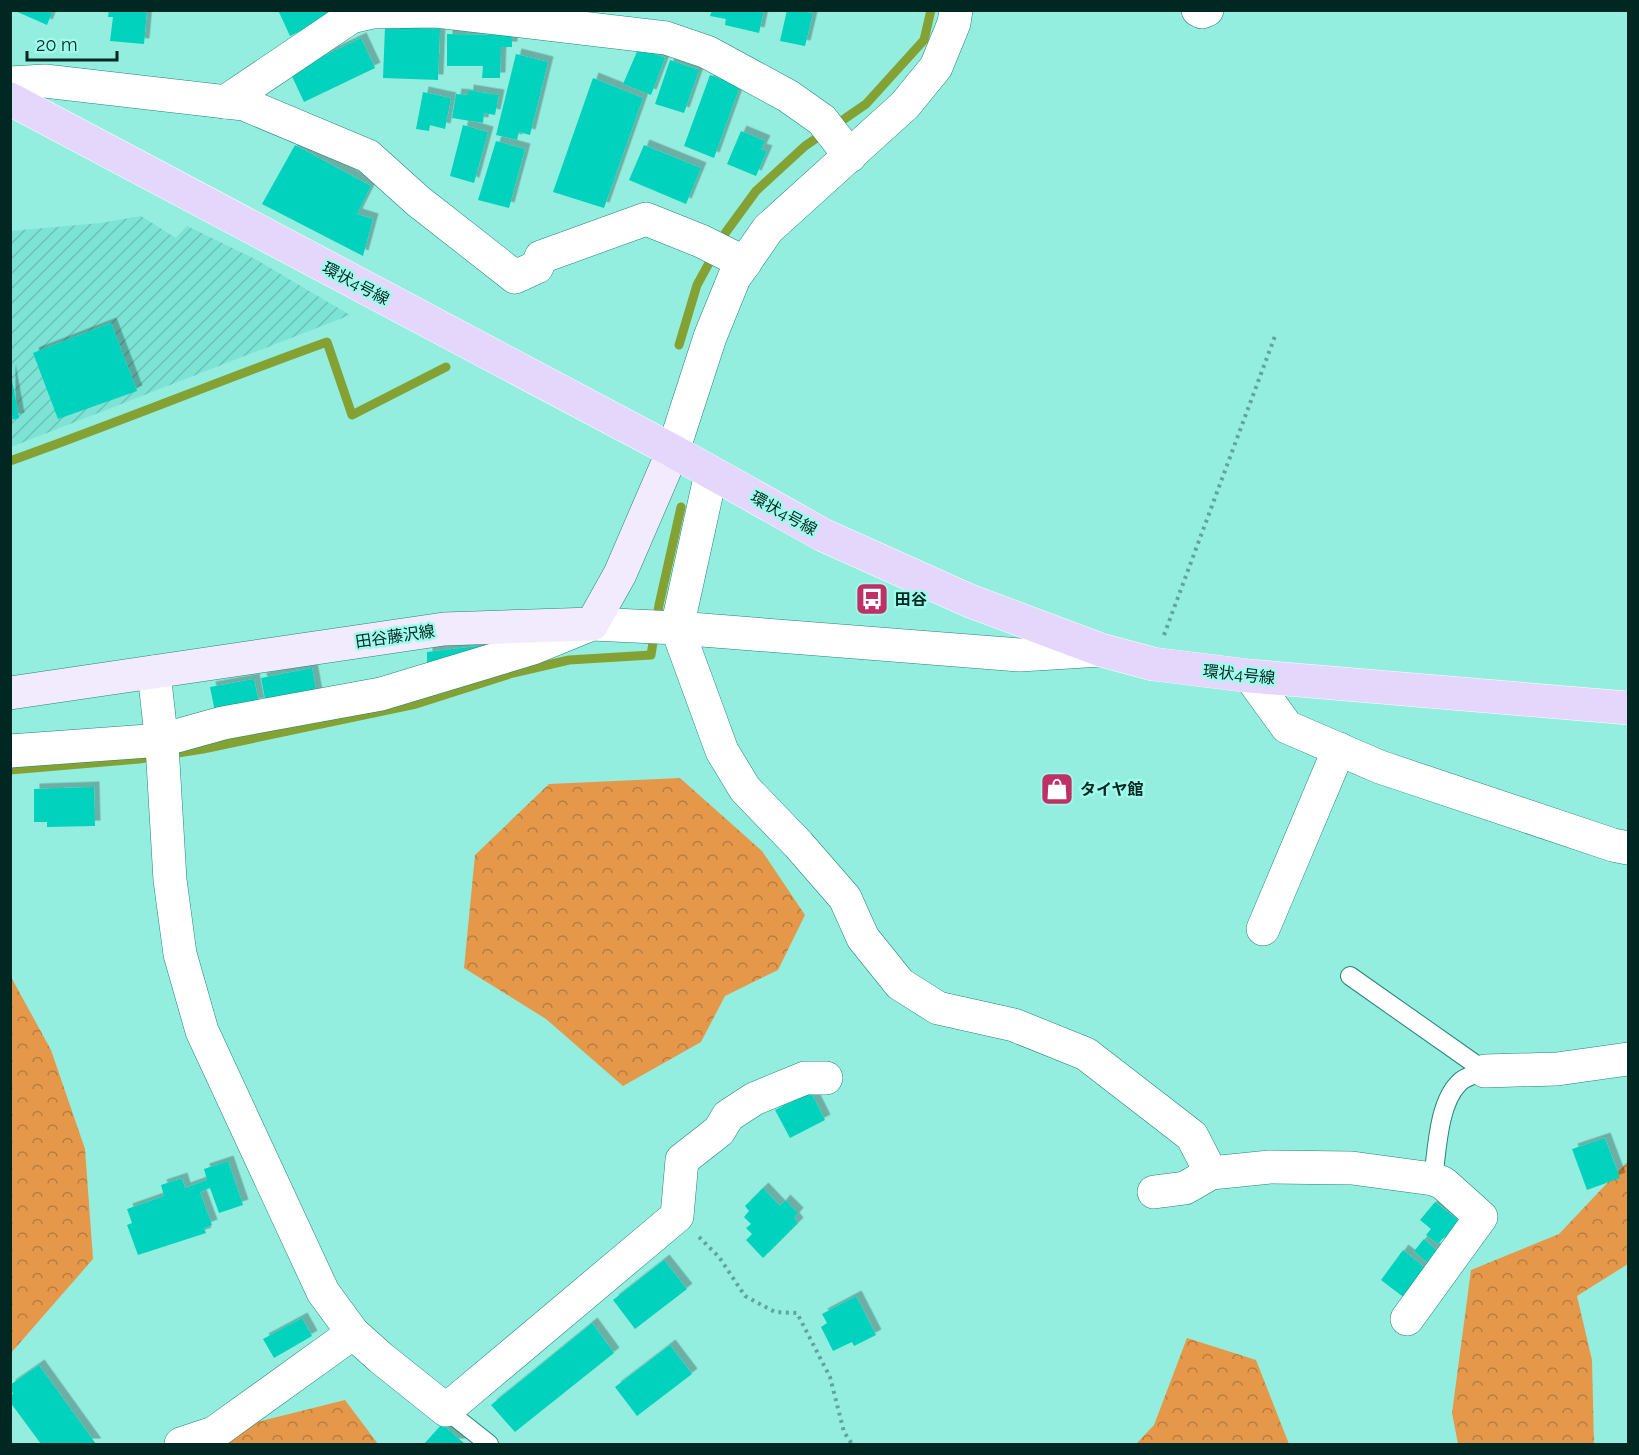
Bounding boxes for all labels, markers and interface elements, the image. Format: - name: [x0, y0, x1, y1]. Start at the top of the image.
- scale bar: [27, 24, 117, 62]
- text: 20 m: [36, 34, 78, 55]
- street label: 環状4号線: [319, 258, 392, 309]
- street label: 環状4号線: [747, 487, 820, 539]
- bus stop icon: 田谷: [854, 581, 890, 617]
- place label: 田谷: [895, 590, 927, 609]
- street label: 田谷藤沢線: [354, 622, 436, 651]
- street label: 環状4号線: [1202, 661, 1276, 688]
- shop icon: タイヤ館: [1039, 771, 1075, 807]
- place label: タイヤ館: [1080, 780, 1144, 799]

